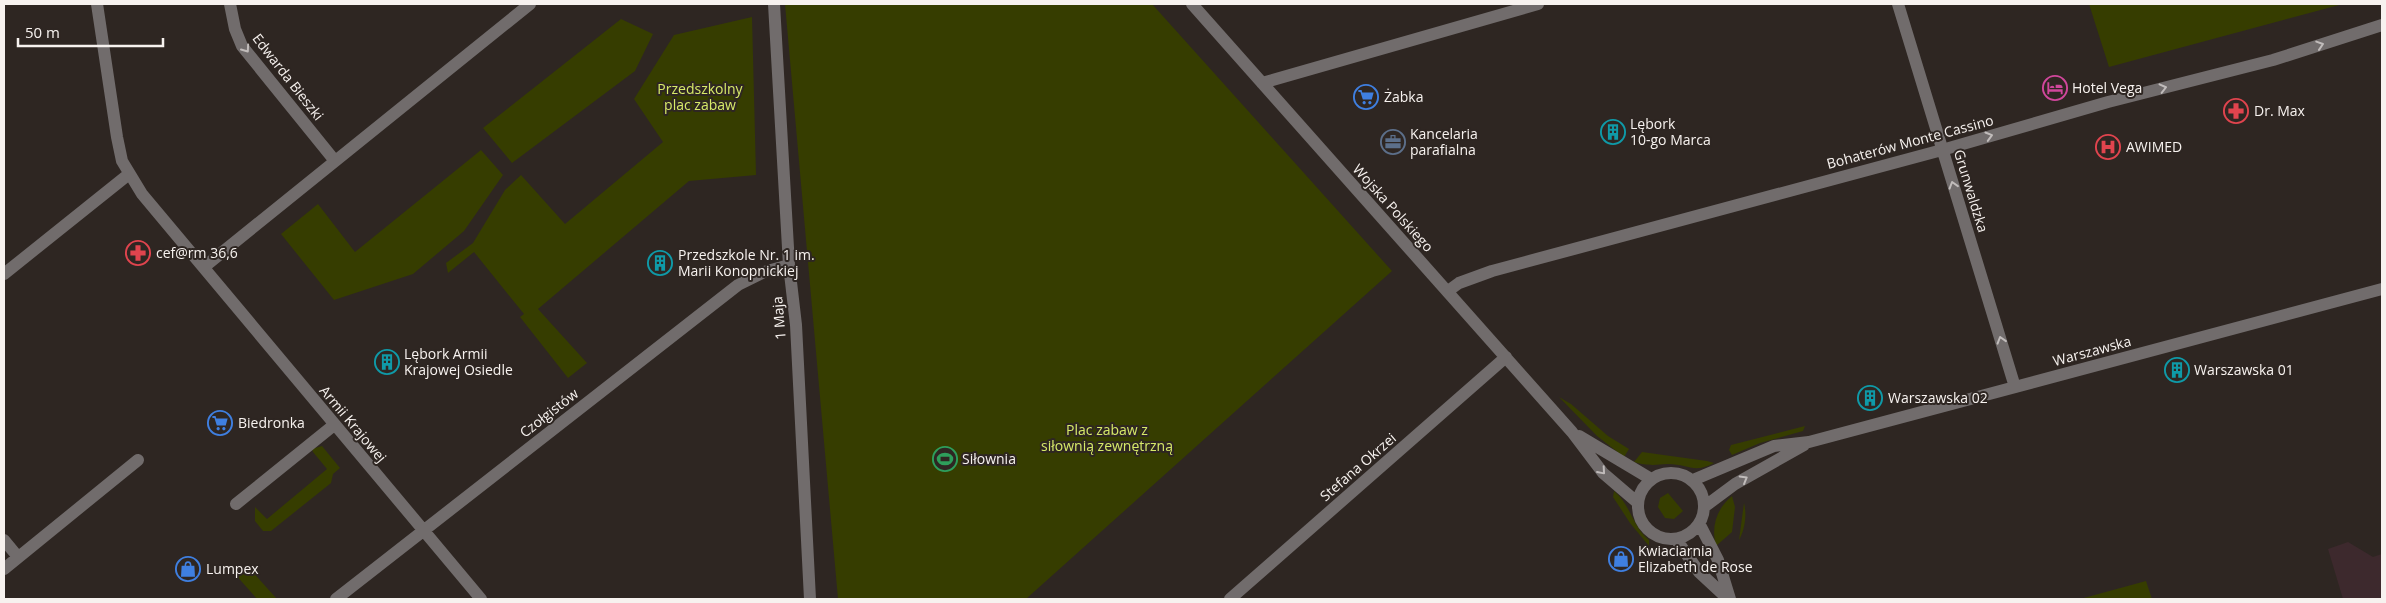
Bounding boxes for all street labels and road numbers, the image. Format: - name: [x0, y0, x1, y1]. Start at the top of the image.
- street label: Edwarda Bieszki: [249, 29, 328, 124]
- street label: Bohaterów Monte Cassino: [1824, 110, 1995, 173]
- street label: Grunwaldzka: [1950, 147, 1993, 235]
- street label: Wojska Polskiego: [1349, 160, 1438, 256]
- street label: 1 Maja: [767, 296, 790, 340]
- street label: Warszawska: [2051, 331, 2133, 370]
- street label: Armii Krajowej: [316, 381, 391, 466]
- street label: Czołgistów: [515, 384, 582, 441]
- street label: Stefana Okrzei: [1316, 428, 1400, 505]

